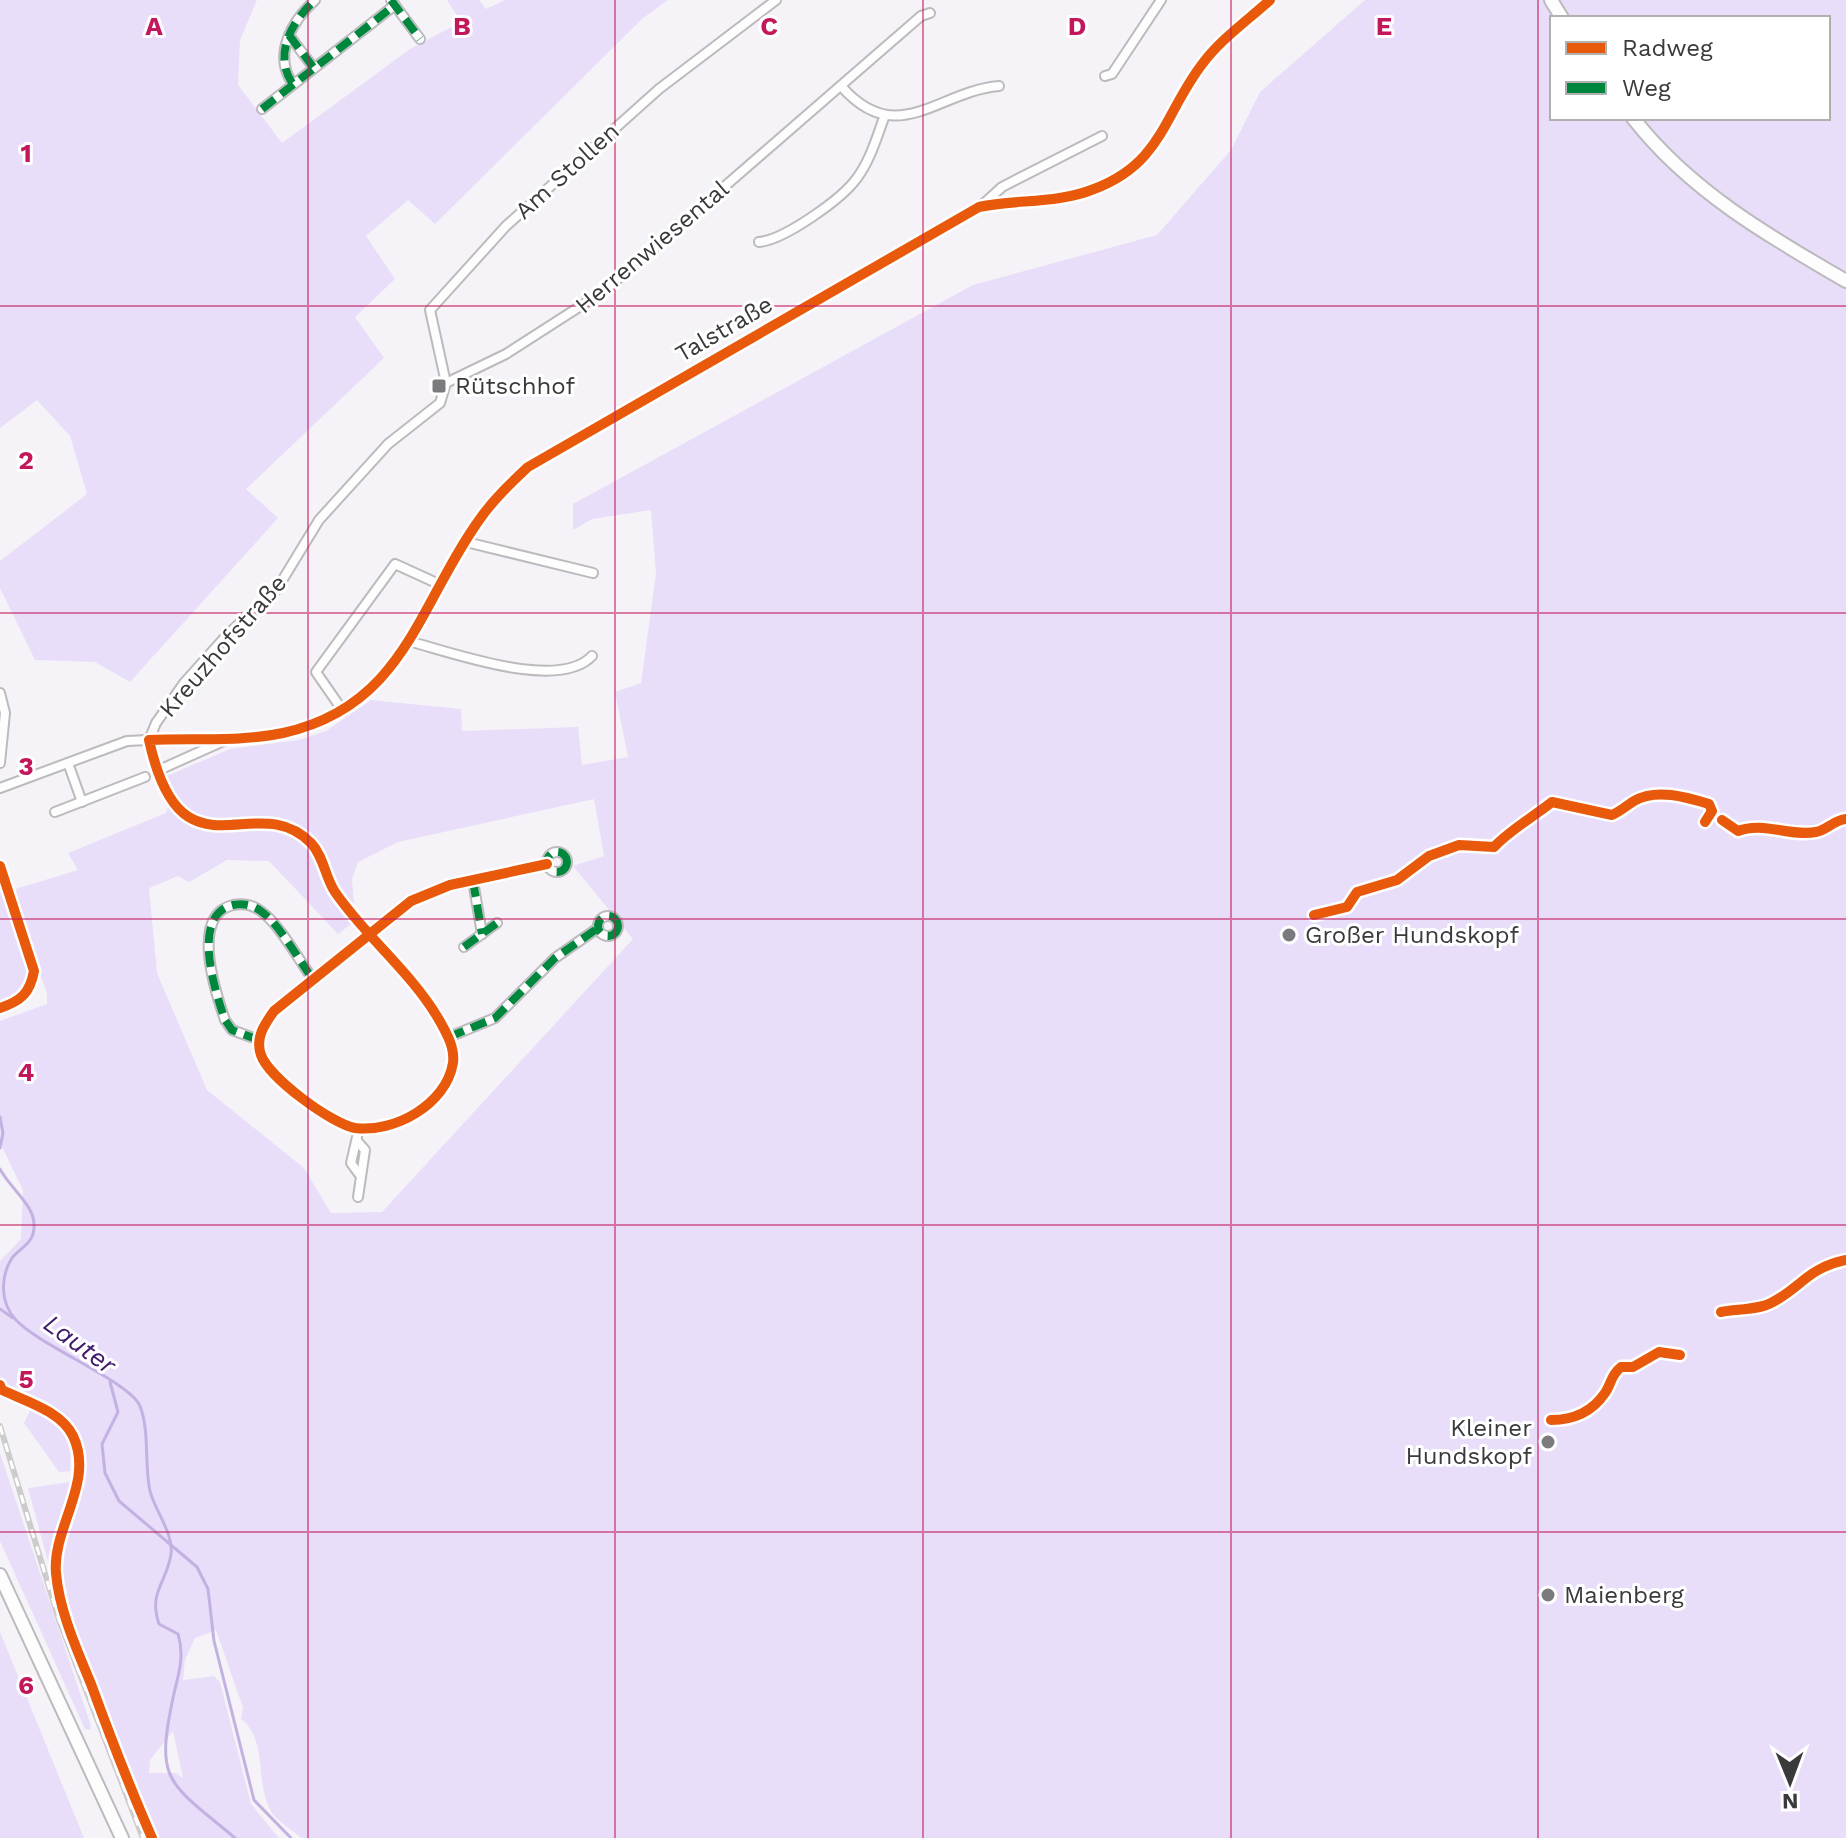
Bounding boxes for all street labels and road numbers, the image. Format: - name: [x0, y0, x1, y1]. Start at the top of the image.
- street label: Am Stollen: [509, 117, 625, 225]
- street label: Herrenwiesental: [570, 174, 735, 319]
- street label: Talstraße: [670, 290, 778, 368]
- street label: Kreuzhofstraße: [154, 569, 292, 723]

